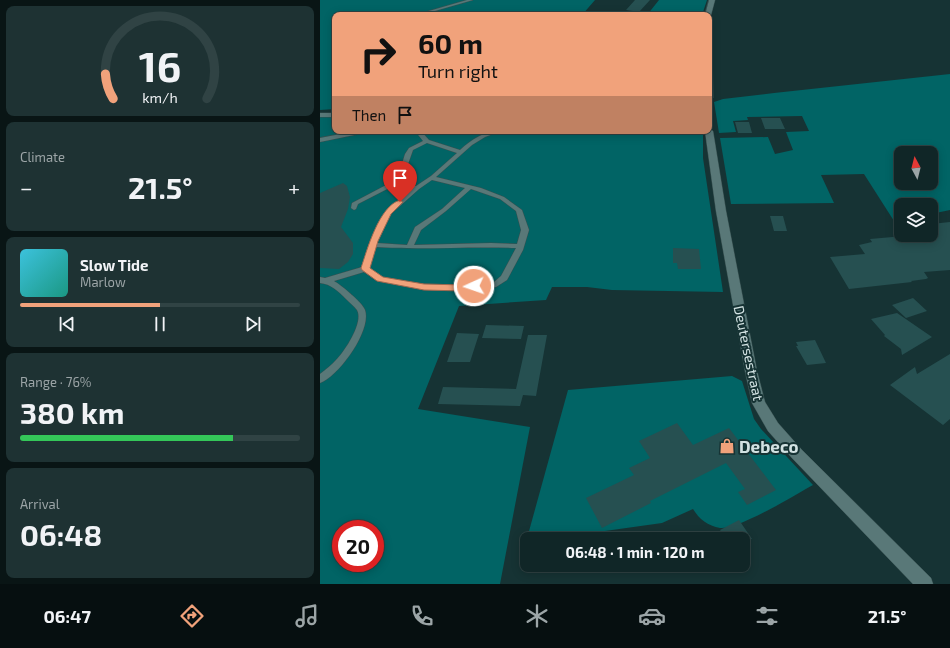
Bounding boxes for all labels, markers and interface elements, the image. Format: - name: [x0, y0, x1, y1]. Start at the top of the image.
- text: 60 m: [418, 26, 483, 60]
- icon: right: [352, 28, 404, 80]
- text: 16: [139, 40, 181, 90]
- text: Turn right: [418, 60, 498, 82]
- text: km/h: [142, 88, 178, 105]
- icon: arrive: [394, 104, 416, 126]
- text: Then: [352, 106, 386, 124]
- north arrow: [894, 146, 938, 190]
- map controls: [894, 146, 938, 242]
- text: Climate: [20, 149, 65, 165]
- pin: [383, 161, 417, 202]
- icon: arrive: [389, 167, 411, 189]
- text: 21.5°: [128, 169, 193, 205]
- text: −: [20, 174, 33, 200]
- text: +: [288, 174, 300, 200]
- button: layers: [894, 198, 938, 242]
- text: Slow Tide: [80, 256, 148, 274]
- position arrow: [453, 265, 495, 307]
- text: Marlow: [80, 274, 126, 290]
- street label: Deutersestraat: [731, 304, 767, 402]
- icon: previous: [56, 313, 78, 335]
- icon: pause: [149, 313, 171, 335]
- icon: next: [242, 313, 264, 335]
- text: Range · 76%: [20, 374, 92, 390]
- text: 380 km: [20, 394, 124, 430]
- place label: Debeco: [739, 436, 798, 456]
- shop icon: Debeco: [718, 437, 736, 455]
- text: Arrival: [20, 496, 60, 512]
- text: 06:48: [20, 516, 102, 552]
- speed limit sign: 20: [332, 520, 384, 572]
- text: 06:48 · 1 min · 120 m: [566, 543, 704, 561]
- icon: directions: [178, 602, 206, 630]
- icon: music: [293, 602, 321, 630]
- icon: phone: [408, 602, 436, 630]
- icon: climate: [523, 602, 551, 630]
- icon: car: [638, 602, 666, 630]
- icon: filters: [753, 602, 781, 630]
- text: 06:47: [43, 605, 91, 627]
- text: 21.5°: [868, 605, 906, 627]

